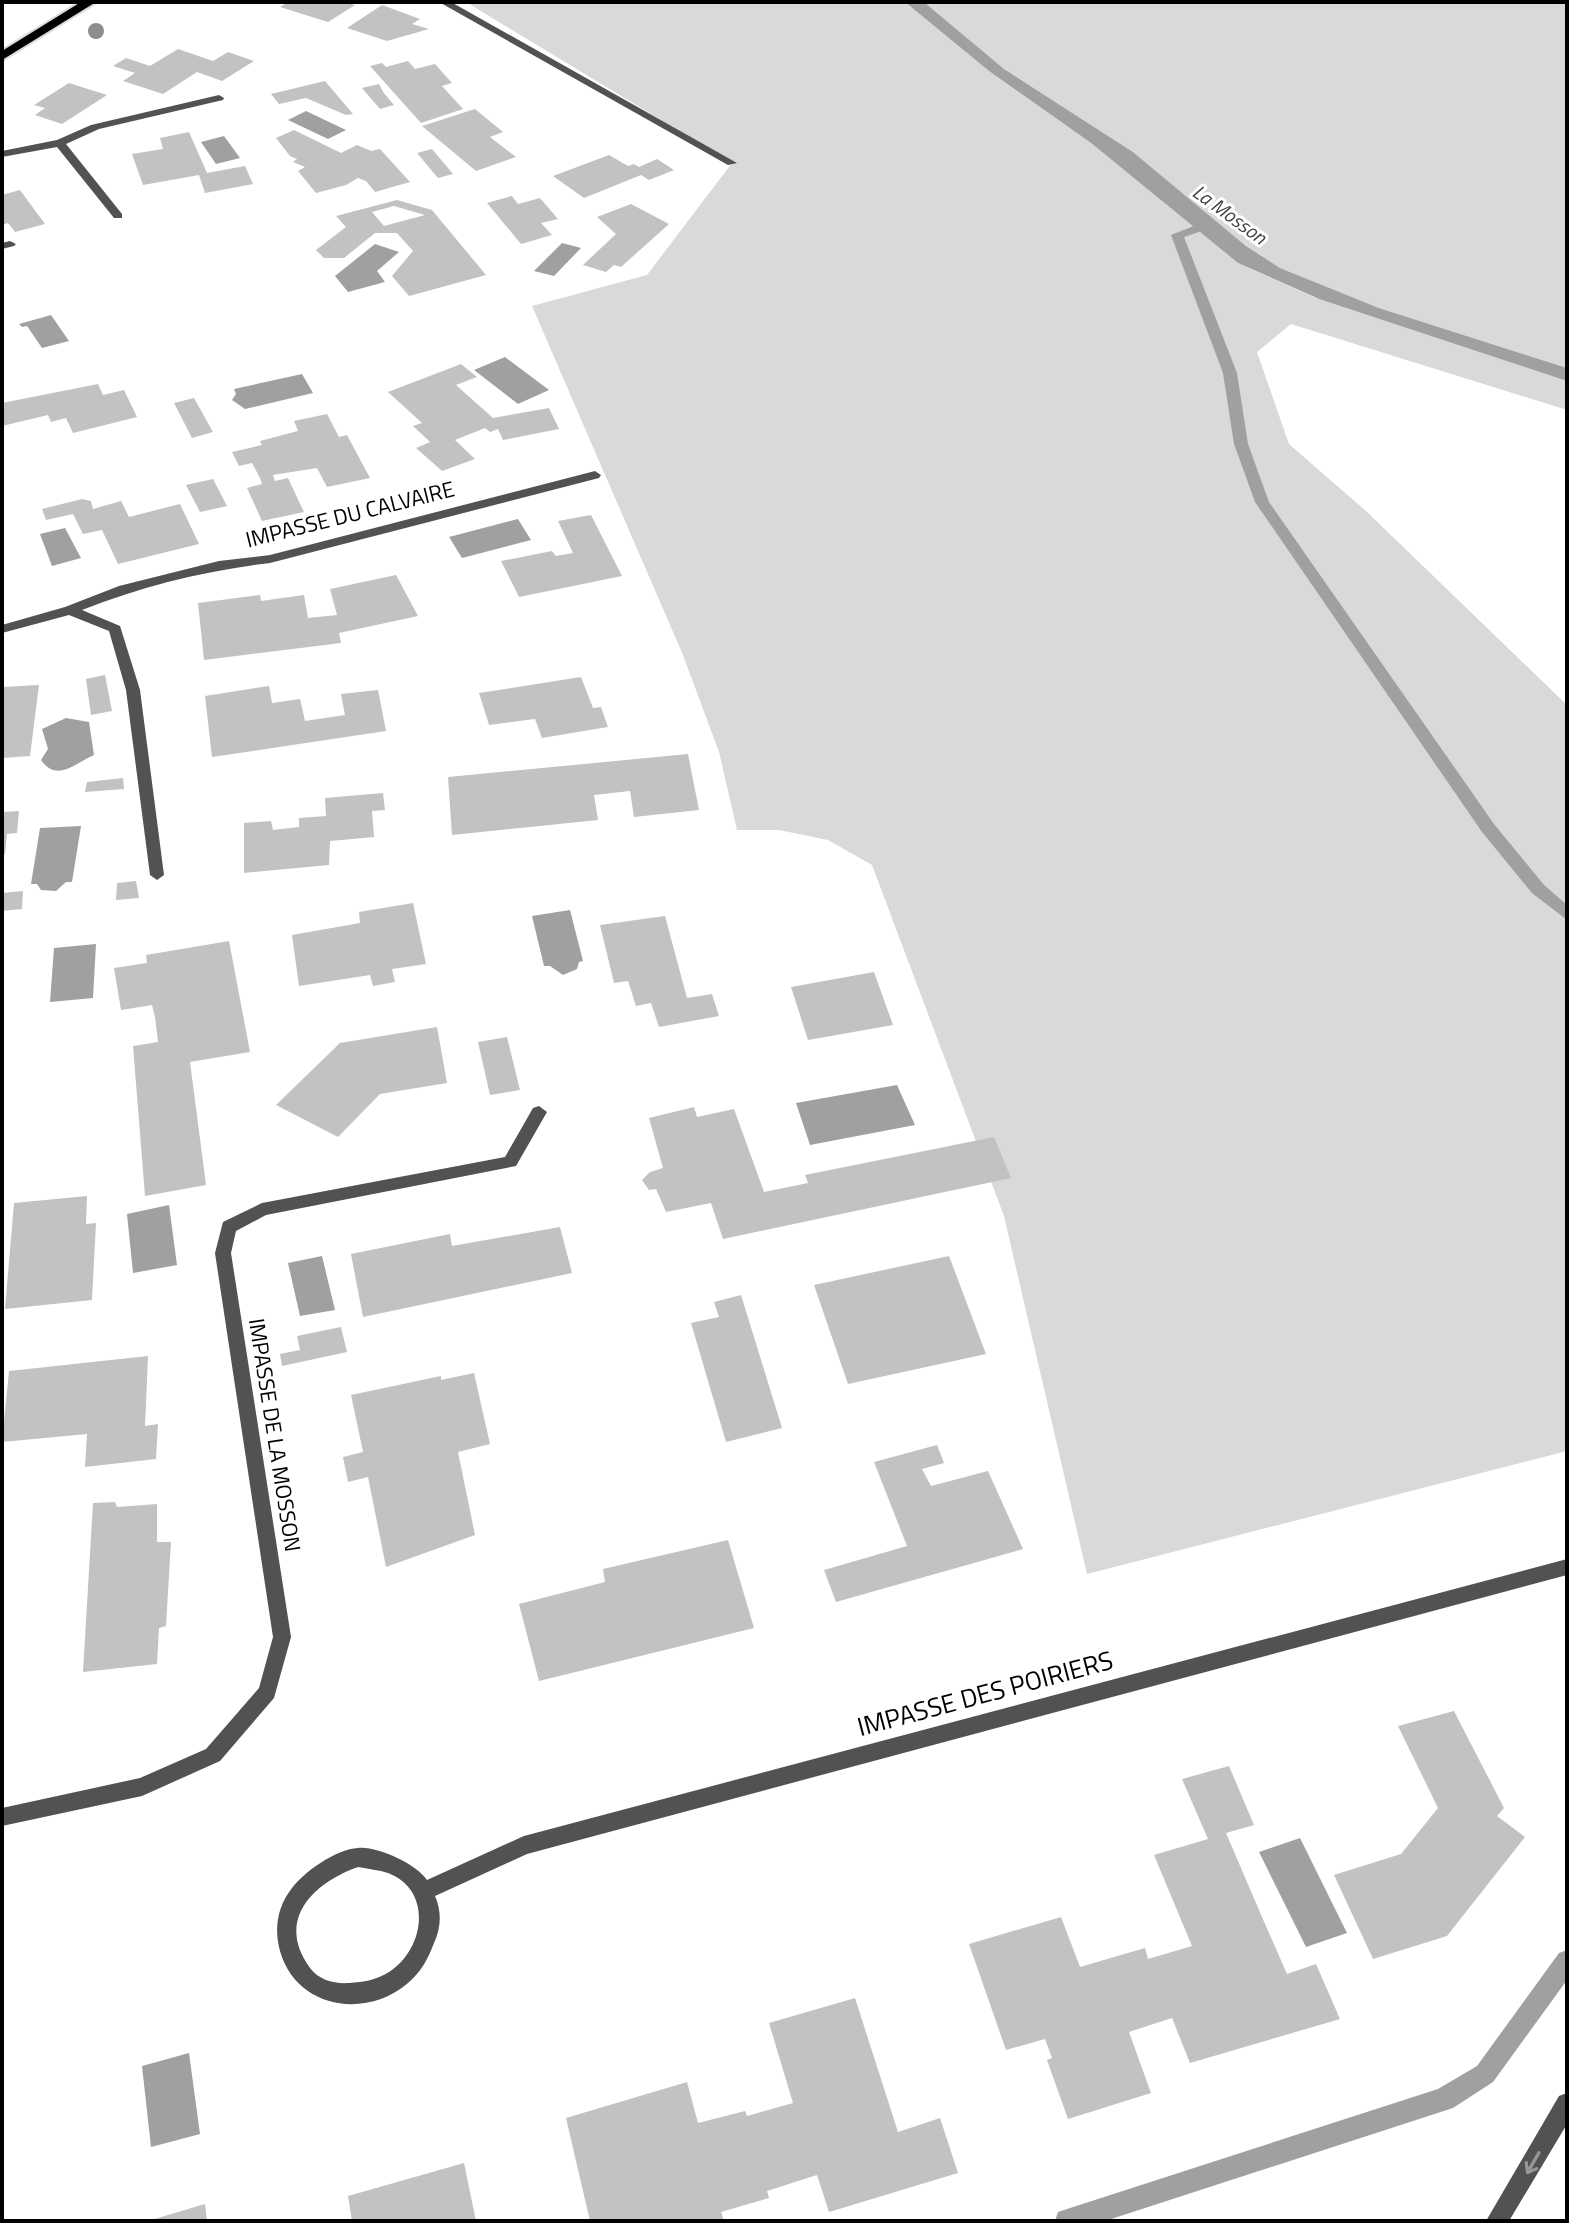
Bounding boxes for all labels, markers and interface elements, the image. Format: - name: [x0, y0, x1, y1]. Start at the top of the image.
- water label: La Mosson: [1186, 176, 1274, 252]
- street label: IMPASSE DU CALVAIRE: [242, 472, 458, 556]
- street label: IMPASSE DE LA MOSSON: [240, 1316, 310, 1554]
- street label: IMPASSE DES POIRIERS: [853, 1640, 1117, 1746]
- one-way arrow: [1525, 2151, 1541, 2174]

